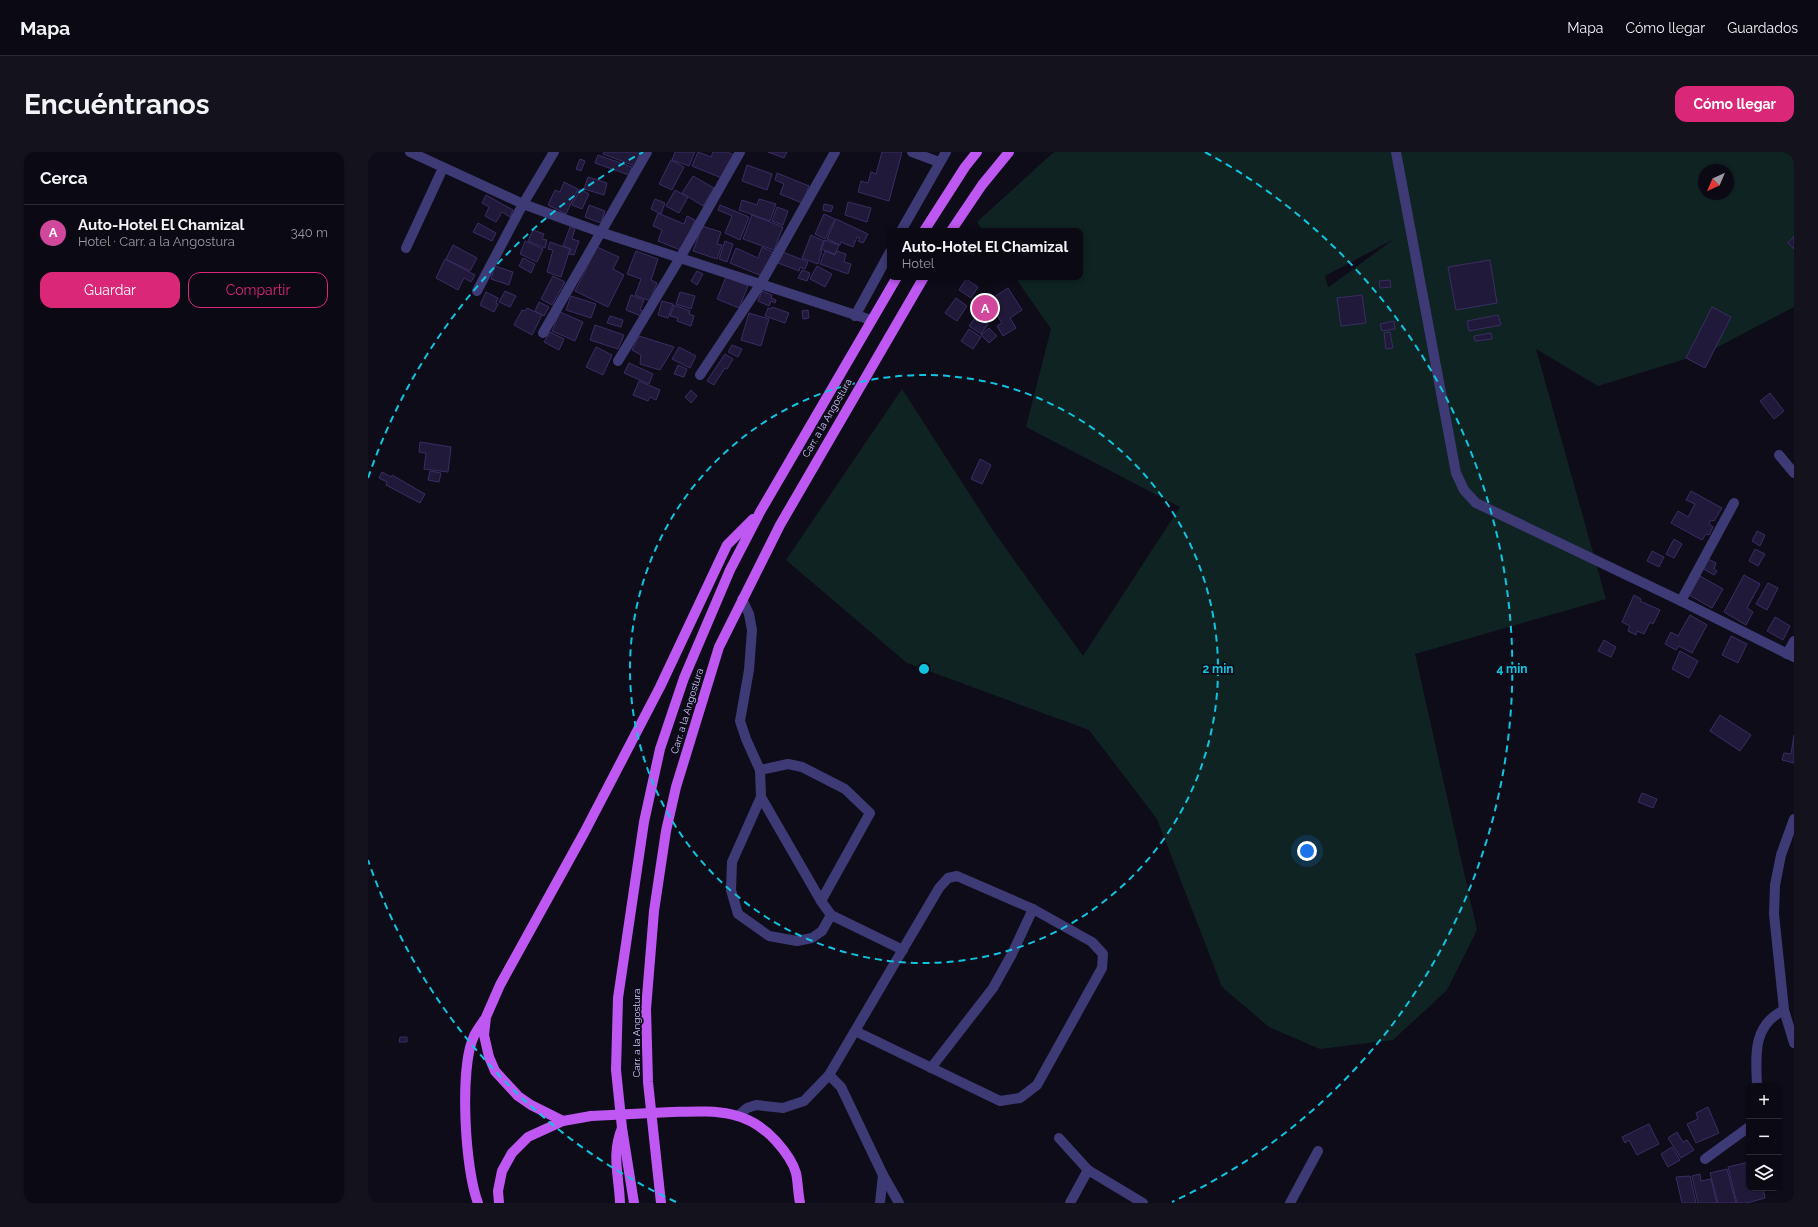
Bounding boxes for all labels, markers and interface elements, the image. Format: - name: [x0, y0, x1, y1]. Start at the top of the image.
- text: Mapa: [20, 17, 70, 39]
- text: Mapa: [1567, 20, 1603, 36]
- text: Cómo llegar: [1625, 20, 1705, 36]
- text: Guardados: [1727, 20, 1798, 36]
- button: Cómo llegar: [1675, 86, 1794, 122]
- text: Encuéntranos: [24, 88, 210, 121]
- north arrow: [1698, 164, 1734, 200]
- text: Cerca: [40, 168, 88, 188]
- text: Auto-Hotel El Chamizal: [78, 216, 244, 234]
- text: A: [49, 225, 57, 240]
- text: 340 m: [291, 225, 328, 240]
- popup: [887, 228, 1083, 280]
- text: Hotel · Carr. a la Angostura: [78, 234, 235, 249]
- text: Auto-Hotel El Chamizal: [902, 238, 1068, 256]
- text: Hotel: [902, 256, 934, 271]
- button: Guardar: [40, 272, 180, 308]
- button: Compartir: [188, 272, 328, 308]
- pin: A: [972, 293, 998, 323]
- street label: Carr. a la Angostura: [800, 377, 854, 459]
- centre of rings: [917, 662, 931, 676]
- text: 2 min: [1202, 662, 1234, 676]
- text: 4 min: [1496, 662, 1528, 676]
- street label: Carr. a la Angostura: [669, 667, 705, 755]
- your location: [1297, 841, 1317, 861]
- street label: Carr. a la Angostura: [631, 989, 642, 1078]
- map controls: [1746, 1083, 1782, 1191]
- button: +: [1746, 1083, 1782, 1119]
- button: −: [1746, 1119, 1782, 1155]
- button: layers: [1746, 1155, 1782, 1191]

